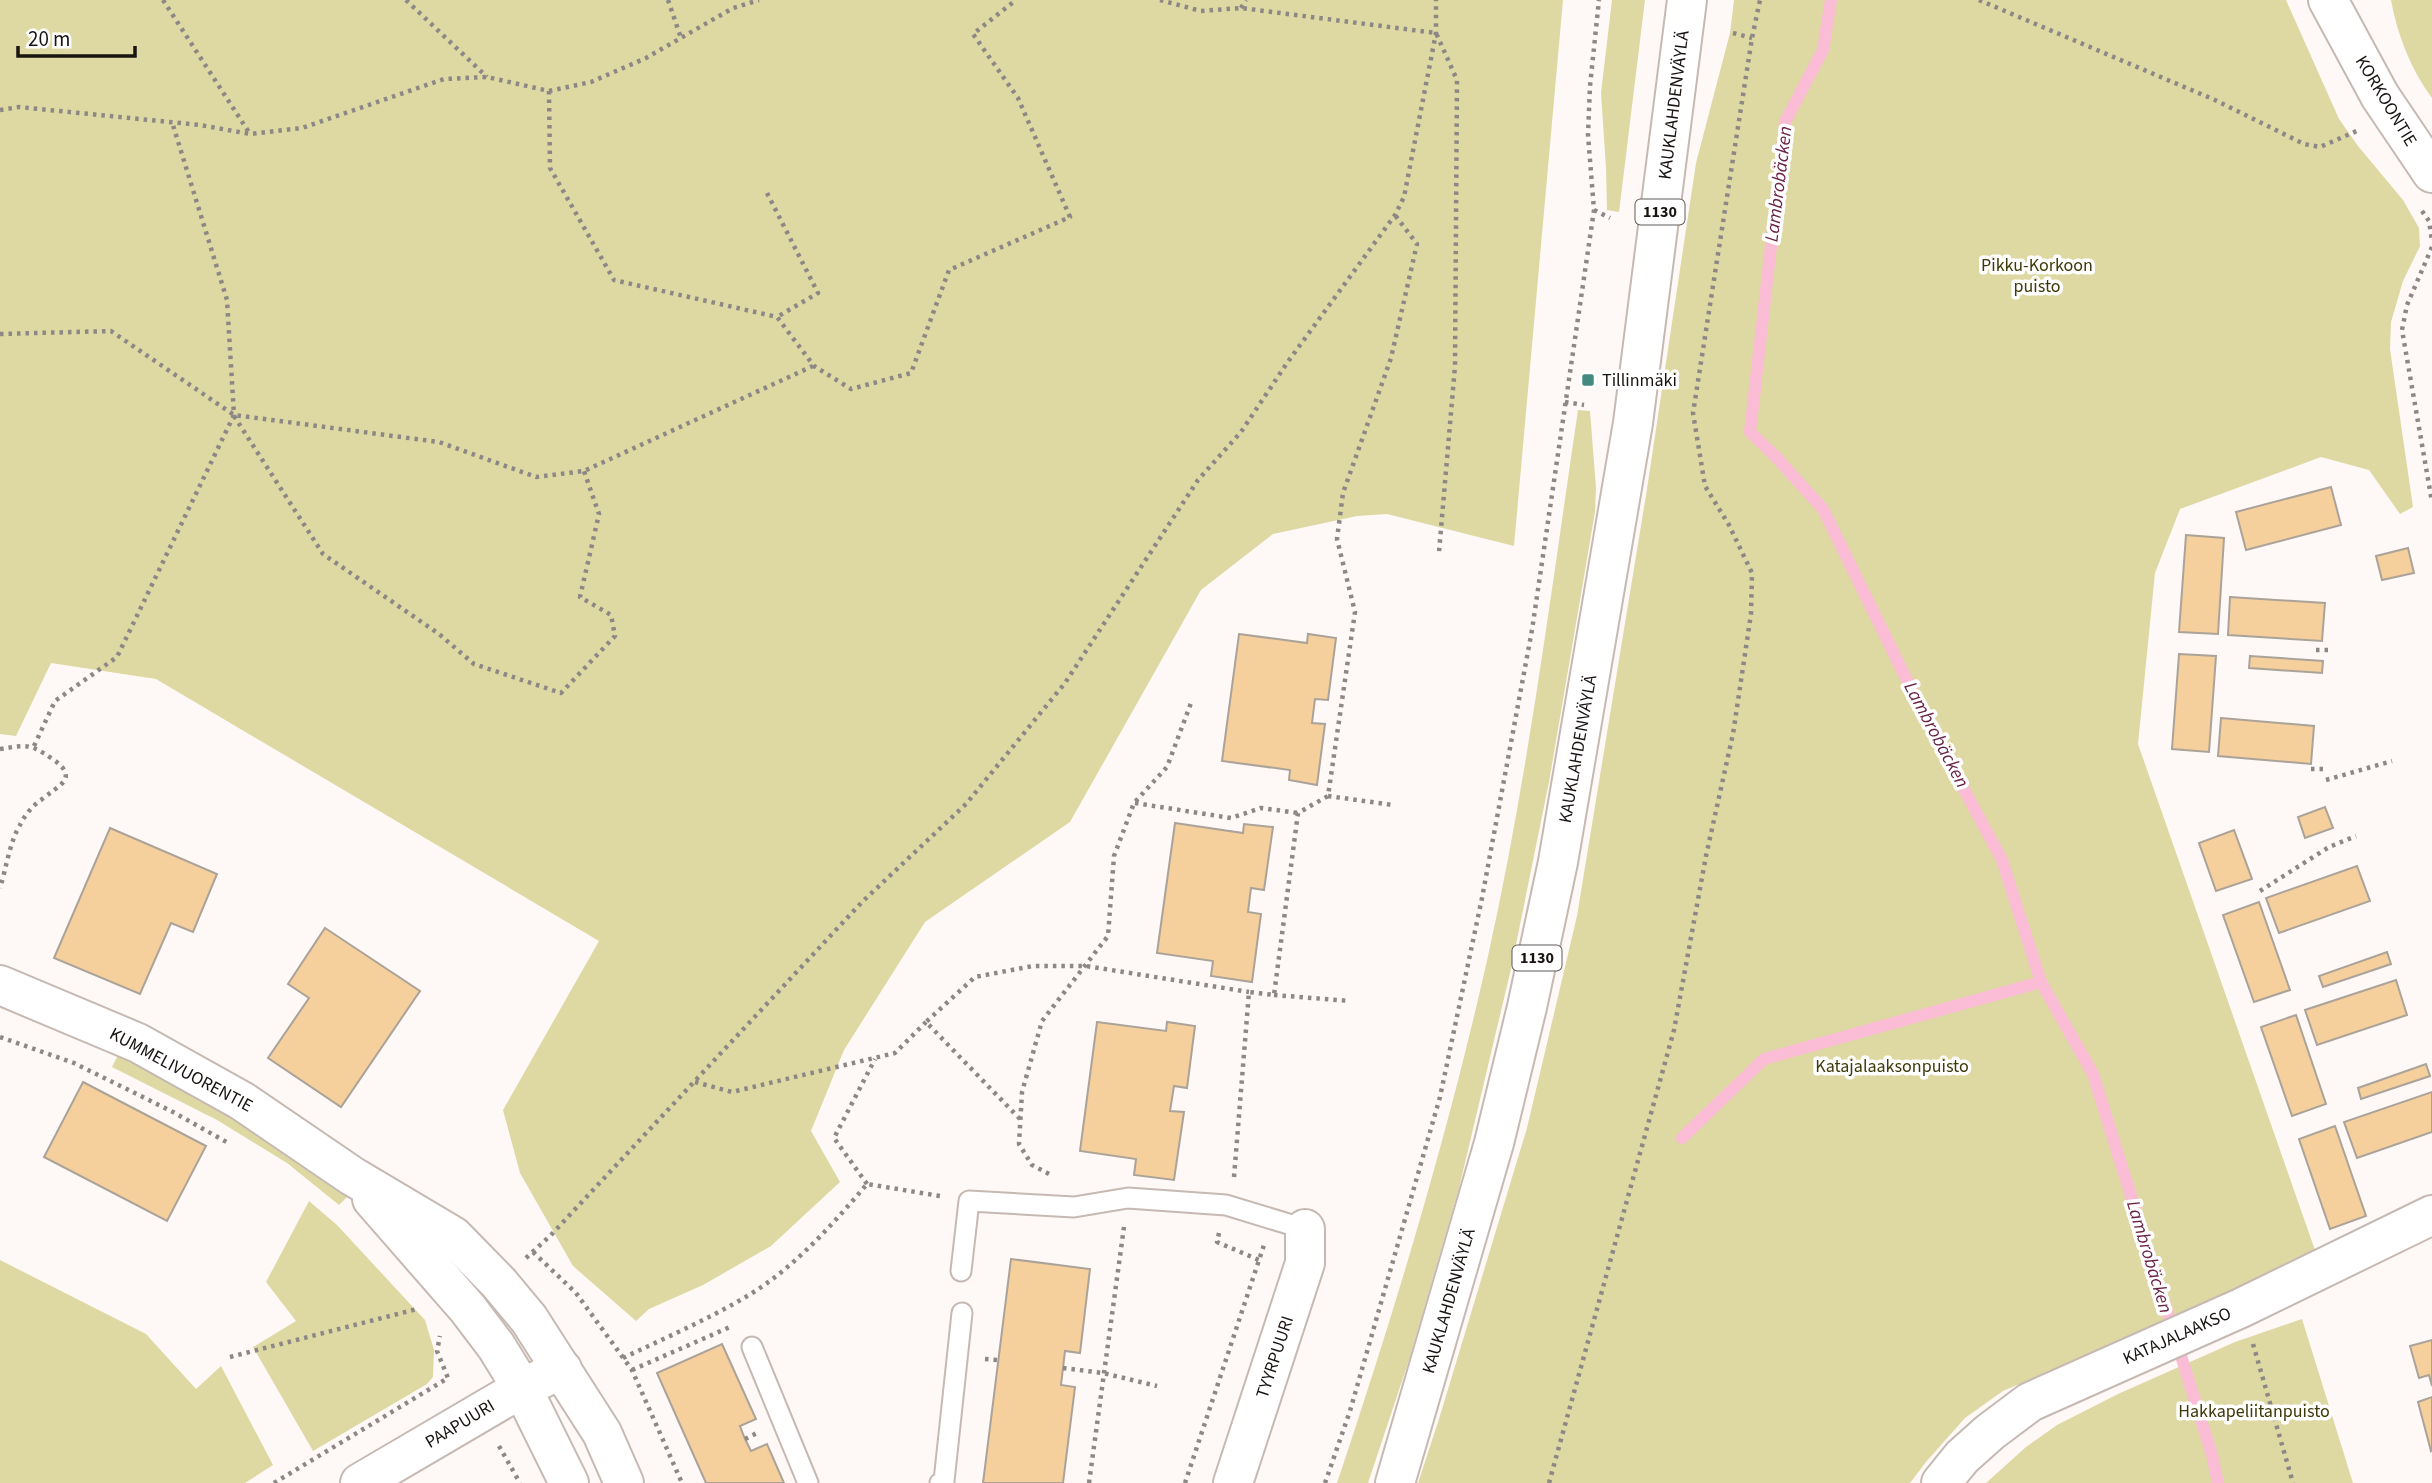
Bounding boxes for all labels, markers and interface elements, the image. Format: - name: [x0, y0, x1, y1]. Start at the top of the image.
- scale bar: [18, 14, 135, 58]
- text: 20 m: [28, 24, 70, 54]
- street label: KAUKLAHDENVÄYLÄ: [1652, 29, 1696, 181]
- street label: KORKOONTIE: [2349, 51, 2423, 151]
- water label: Lambrobäcken: [1758, 124, 1800, 244]
- road number: 1130: [1636, 200, 1684, 224]
- park label: Pikku-Korkoon puisto: [1981, 253, 2093, 299]
- place label: Tillinmäki: [1602, 368, 1677, 393]
- marker: Tillinmäki: [1580, 372, 1596, 388]
- street label: KAUKLAHDENVÄYLÄ: [1553, 673, 1603, 825]
- water label: Lambrobäcken: [1897, 677, 1975, 793]
- road number: 1130: [1512, 946, 1562, 970]
- street label: KUMMELIVUORENTIE: [105, 1022, 257, 1118]
- park label: Katajalaaksonpuisto: [1815, 1054, 1969, 1079]
- water label: Lambrobäcken: [2119, 1197, 2179, 1317]
- street label: KAUKLAHDENVÄYLÄ: [1416, 1225, 1482, 1377]
- street label: KATAJALAAKSO: [2119, 1301, 2235, 1371]
- street label: TYYRPUURI: [1250, 1313, 1300, 1401]
- street label: PAAPUURI: [420, 1393, 500, 1455]
- park label: Hakkapeliitanpuisto: [2178, 1399, 2330, 1424]

